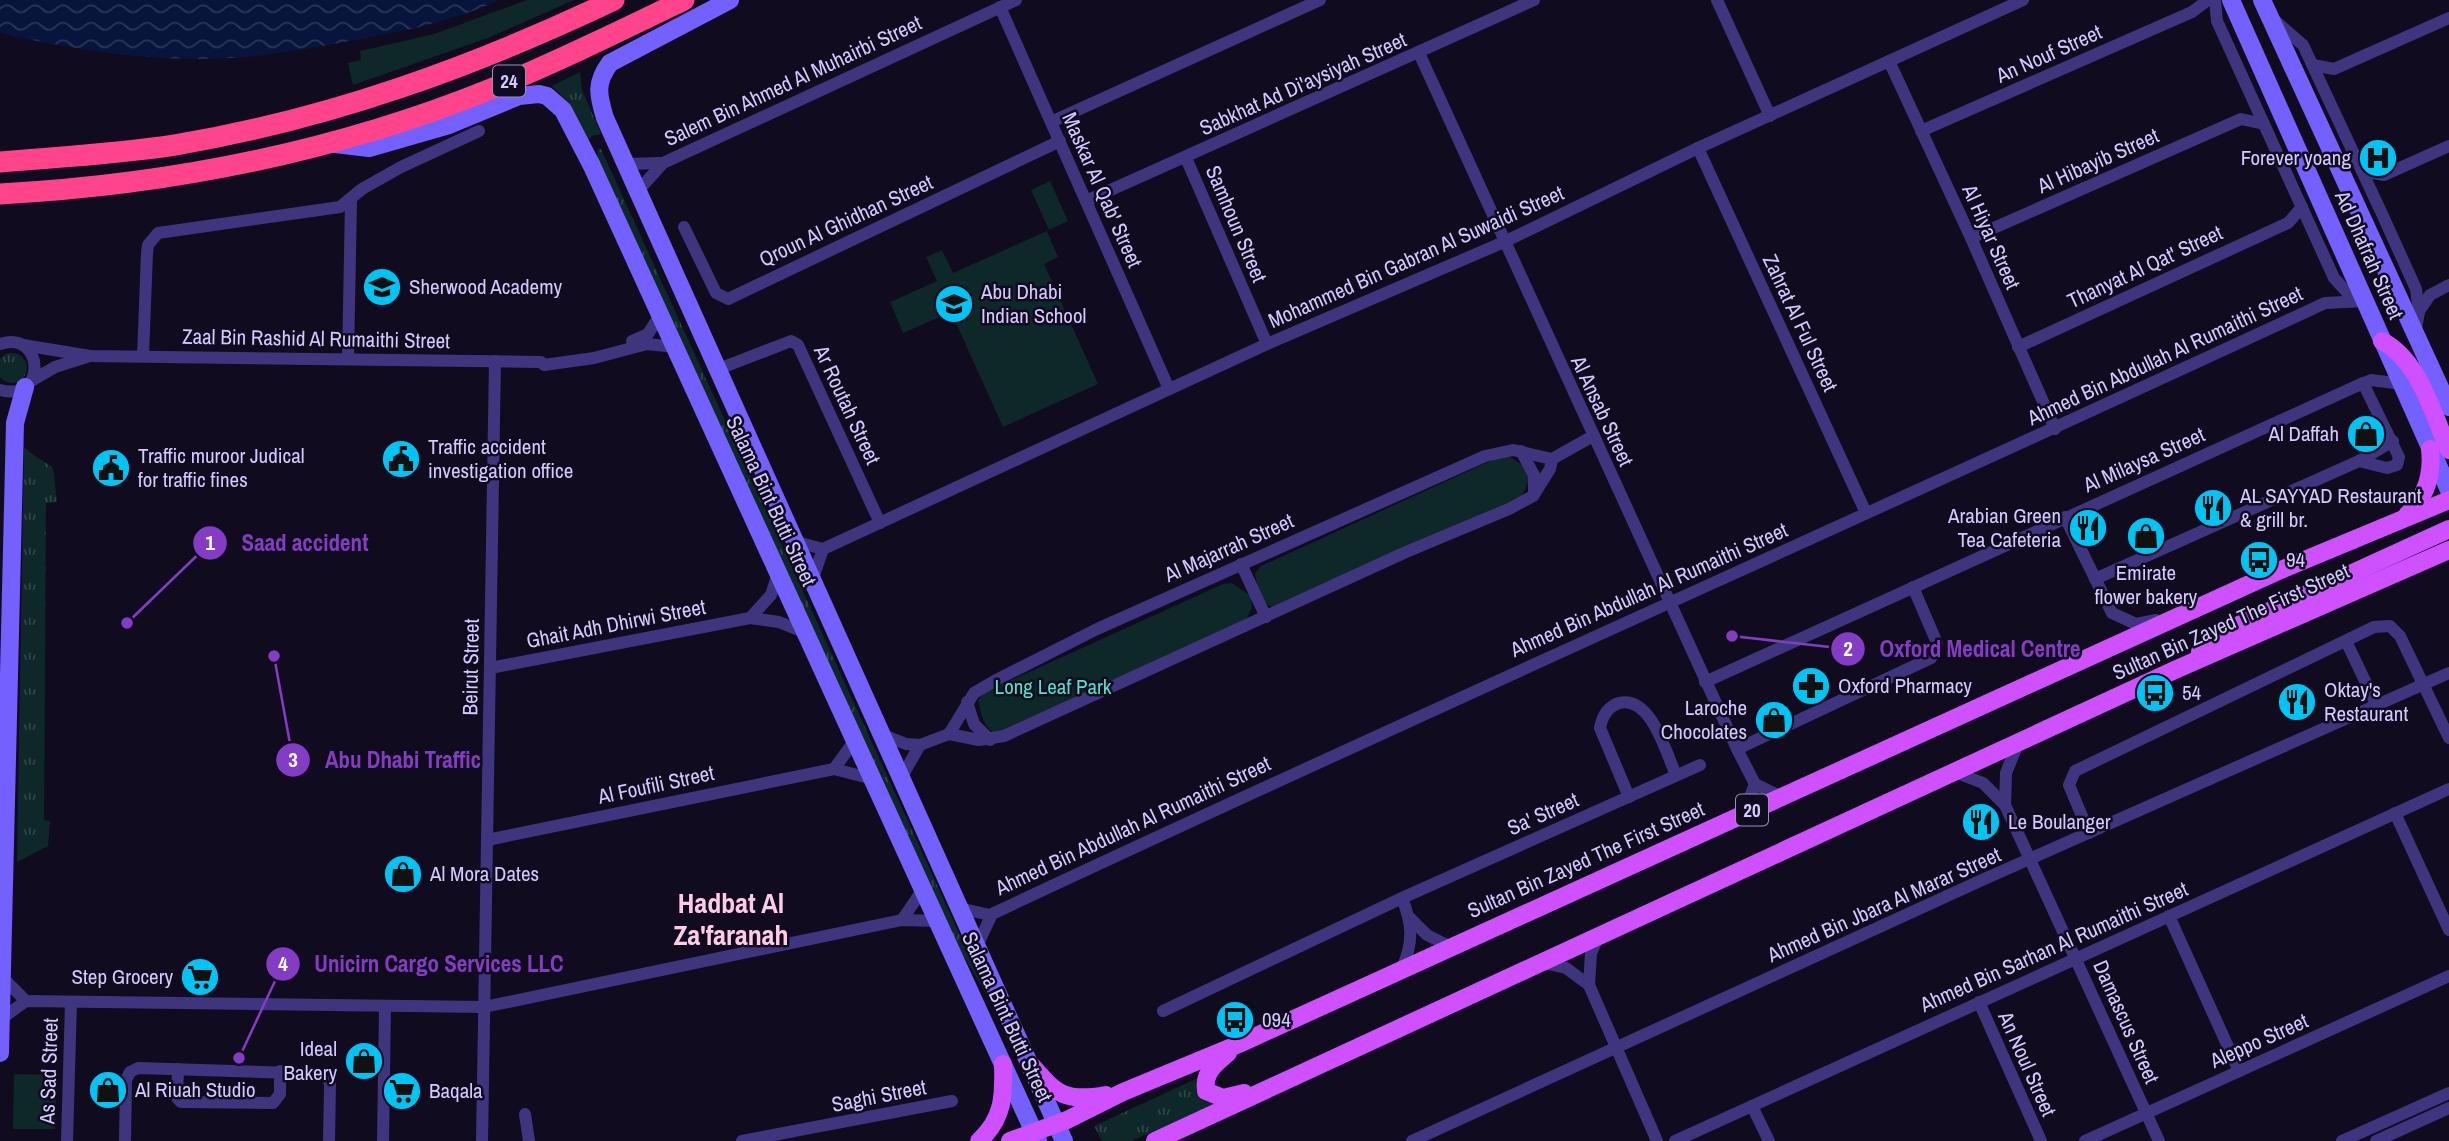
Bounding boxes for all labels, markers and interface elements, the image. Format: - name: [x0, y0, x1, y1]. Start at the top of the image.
- street label: Salem Bin Ahmed Al Muhairbi Street: [660, 8, 926, 153]
- street label: An Nouf Street: [1990, 17, 2106, 90]
- street label: Sabkhat Ad Di'aysiyah Street: [1195, 25, 1411, 142]
- road number: 24: [493, 66, 525, 96]
- street label: Maskar Al Qab' Street: [1055, 108, 1150, 272]
- street label: Al Hibayib Street: [2032, 121, 2163, 201]
- hospital icon: Forever yoang: [2357, 137, 2399, 179]
- place label: Forever yoang: [2241, 143, 2351, 172]
- street label: Samhoun Street: [1199, 161, 1274, 287]
- street label: Qroun Al Ghidhan Street: [754, 167, 938, 274]
- street label: Mohammed Bin Gabran Al Suwaidi Street: [1263, 178, 1568, 335]
- street label: Al Hiyar Street: [1955, 179, 2028, 294]
- street label: Ad Dhafrah Street: [2328, 185, 2411, 324]
- street label: Thanyat Al Qat' Street: [2063, 218, 2227, 315]
- street label: Zahrat Al Ful Street: [1756, 249, 1845, 396]
- school or university icon: Sherwood Academy: [361, 266, 403, 308]
- place label: Sherwood Academy: [409, 272, 563, 301]
- place label: Abu Dhabi Indian School: [980, 277, 1086, 330]
- street label: Ahmed Bin Abdullah Al Rumaithi Street: [2022, 279, 2307, 433]
- school or university icon: Abu Dhabi Indian School: [933, 283, 975, 325]
- street label: Zaal Bin Rashid Al Rumaithi Street: [182, 322, 450, 355]
- street label: Ar Routah Street: [807, 340, 888, 469]
- street label: Al Ansab Street: [1564, 350, 1641, 471]
- street label: Salama Bint Butti Street: [719, 411, 824, 591]
- shop icon: Al Daffah: [2345, 413, 2387, 455]
- place label: Al Daffah: [2267, 419, 2339, 448]
- street label: Al Milaysa Street: [2078, 420, 2209, 500]
- place label: Traffic accident investigation office: [428, 432, 573, 485]
- public building icon: Traffic accident investigation office: [380, 438, 422, 480]
- place label: Traffic muroor Judical for traffic fines: [138, 441, 305, 494]
- public building icon: Traffic muroor Judical for traffic fines: [90, 447, 132, 489]
- place label: AL SAYYAD Restaurant & grill br.: [2239, 481, 2422, 534]
- restaurant icon: AL SAYYAD Restaurant & grill br.: [2192, 487, 2234, 529]
- place label: Arabian Green Tea Cafeteria: [1947, 501, 2061, 554]
- street label: Al Majarrah Street: [1159, 506, 1298, 589]
- restaurant icon: Arabian Green Tea Cafeteria: [2067, 507, 2109, 549]
- street label: Ahmed Bin Abdullah Al Rumaithi Street: [1505, 515, 1792, 664]
- shop icon: Emirate flower bakery: [2125, 515, 2167, 557]
- callout: Saad accident: [192, 521, 382, 565]
- text: Saad accident: [242, 527, 368, 558]
- text: 1: [205, 528, 215, 557]
- bus stop icon: 94: [2238, 539, 2280, 581]
- place label: 94: [2286, 545, 2306, 574]
- street label: Sultan Bin Zayed The First Street: [2108, 556, 2354, 687]
- place label: Emirate flower bakery: [2095, 558, 2198, 611]
- street label: Ghait Adh Dhirwi Street: [524, 592, 708, 655]
- street label: Beirut Street: [455, 618, 486, 716]
- callout: Oxford Medical Centre: [1831, 627, 2095, 671]
- text: Oxford Medical Centre: [1879, 633, 2081, 664]
- text: 2: [1843, 634, 1853, 663]
- pharmacy icon: Oxford Pharmacy: [1790, 665, 1832, 707]
- place label: Oxford Pharmacy: [1838, 671, 1972, 700]
- park label: Long Leaf Park: [995, 672, 1112, 701]
- bus stop icon: 54: [2134, 672, 2176, 714]
- place label: Oktay's Restaurant: [2324, 675, 2408, 728]
- place label: 54: [2182, 678, 2202, 707]
- restaurant icon: Oktay's Restaurant: [2276, 681, 2318, 723]
- place label: Laroche Chocolates: [1661, 693, 1747, 746]
- shop icon: Laroche Chocolates: [1753, 699, 1795, 741]
- callout: Abu Dhabi Traffic: [276, 738, 495, 782]
- text: Abu Dhabi Traffic: [325, 744, 481, 775]
- text: 3: [288, 745, 298, 774]
- street label: Ahmed Bin Abdullah Al Rumaithi Street: [990, 749, 1275, 903]
- street label: Al Foufili Street: [594, 758, 717, 811]
- street label: Sa' Street: [1503, 785, 1583, 842]
- street label: Sultan Bin Zayed The First Street: [1463, 794, 1709, 925]
- road number: 20: [1736, 794, 1768, 825]
- restaurant icon: Le Boulanger: [1960, 801, 2002, 843]
- place label: Le Boulanger: [2008, 807, 2111, 836]
- street label: Ahmed Bin Jbara Al Marar Street: [1762, 840, 2005, 970]
- shop icon: Al Mora Dates: [382, 853, 424, 895]
- place label: Al Mora Dates: [429, 859, 539, 888]
- street label: Ahmed Bin Sarhan Al Rumaithi Street: [1914, 874, 2192, 1019]
- district label: Hadbat Al Za'faranah: [673, 884, 789, 954]
- street label: Salama Bint Butti Street: [955, 927, 1060, 1107]
- callout: Unicirn Cargo Services LLC: [265, 942, 578, 986]
- text: Unicirn Cargo Services LLC: [314, 948, 564, 979]
- text: 4: [278, 949, 288, 978]
- supermarket icon: Step Grocery: [179, 956, 221, 998]
- street label: Damascus Street: [2086, 956, 2167, 1088]
- place label: Step Grocery: [72, 962, 173, 991]
- bus stop icon: 094: [1214, 999, 1256, 1041]
- place label: 094: [1262, 1005, 1291, 1034]
- street label: An Noul Street: [1991, 1006, 2064, 1121]
- street label: Aleppo Street: [2204, 1006, 2313, 1075]
- street label: As Sad Street: [32, 1017, 65, 1126]
- place label: Ideal Bakery: [283, 1034, 337, 1087]
- shop icon: Ideal Bakery: [343, 1040, 385, 1082]
- shop icon: Al Riuah Studio: [87, 1069, 129, 1111]
- supermarket icon: Baqala: [381, 1070, 423, 1112]
- street label: Saghi Street: [829, 1072, 929, 1119]
- place label: Al Riuah Studio: [134, 1075, 256, 1104]
- place label: Baqala: [429, 1076, 483, 1105]

